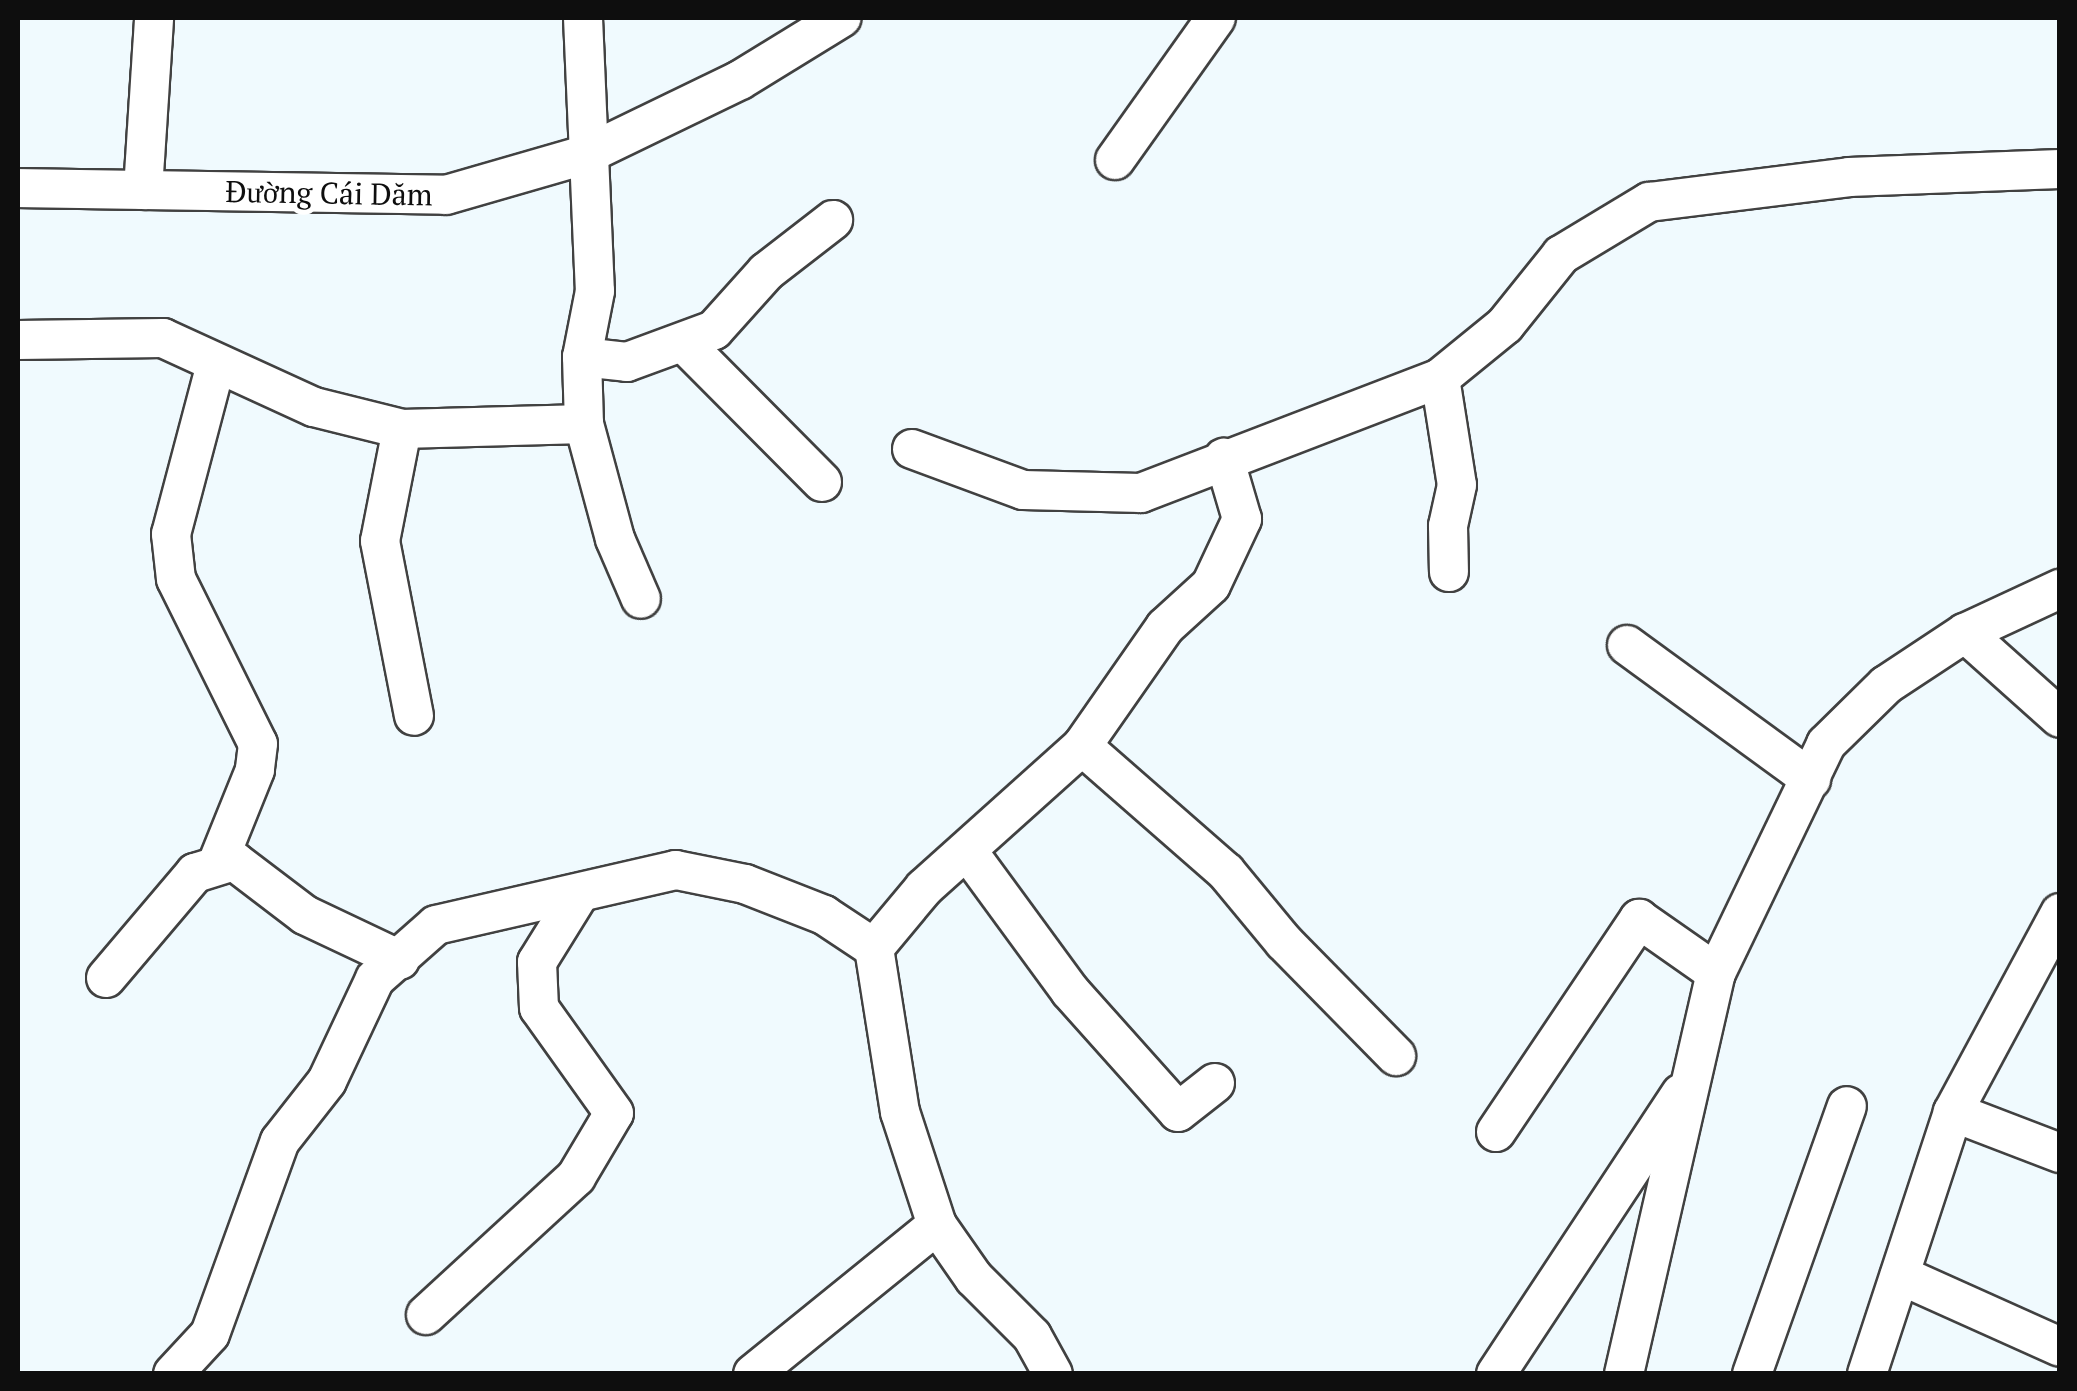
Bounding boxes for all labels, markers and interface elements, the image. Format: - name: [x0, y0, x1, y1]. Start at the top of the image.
- street label: Đường Cái Dăm: [225, 173, 433, 213]

